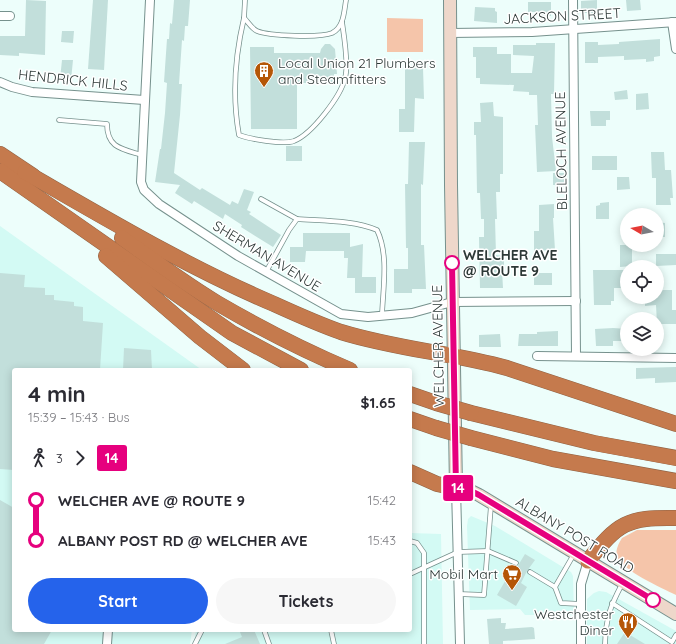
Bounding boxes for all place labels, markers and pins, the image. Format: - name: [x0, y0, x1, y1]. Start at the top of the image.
- place label: Local Union 21 Plumbers and Steamfitters: [278, 54, 435, 88]
- building icon: Local Union 21 Plumbers and Steamfitters: [253, 60, 275, 88]
- place label: WELCHER AVE @ ROUTE 9: [463, 246, 558, 280]
- marker: WELCHER AVE @ ROUTE 9: [444, 255, 460, 271]
- supermarket icon: Mobil Mart: [501, 563, 523, 591]
- place label: Mobil Mart: [429, 565, 498, 583]
- unlabelled marker: [645, 592, 661, 608]
- place label: Westchester Diner: [534, 605, 615, 639]
- restaurant icon: Westchester Diner: [617, 611, 639, 639]

